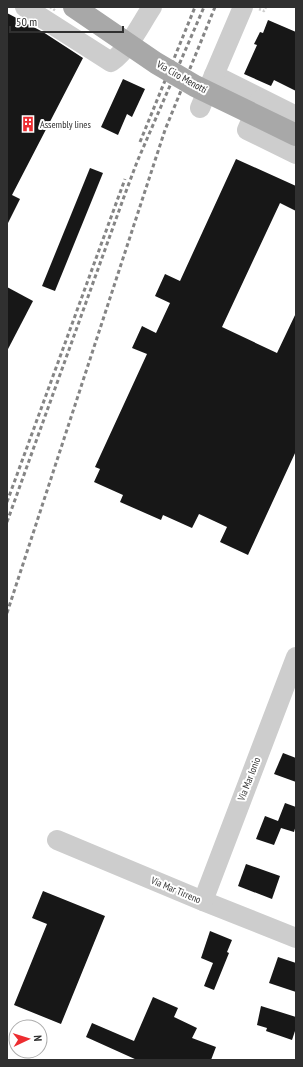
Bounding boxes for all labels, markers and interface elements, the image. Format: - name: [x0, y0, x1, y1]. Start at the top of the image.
- scale bar: [10, 8, 123, 34]
- text: 50 m: [16, 14, 37, 29]
- street label: Via Ciro Menotti: [154, 57, 210, 96]
- building icon: Assembly lines: [19, 115, 37, 133]
- place label: Assembly lines: [40, 118, 91, 131]
- street label: Via Mar Ionio: [234, 755, 263, 804]
- street label: Via Mar Tirreno: [148, 873, 203, 906]
- north arrow: [8, 1019, 48, 1059]
- text: N: [31, 1035, 45, 1042]

